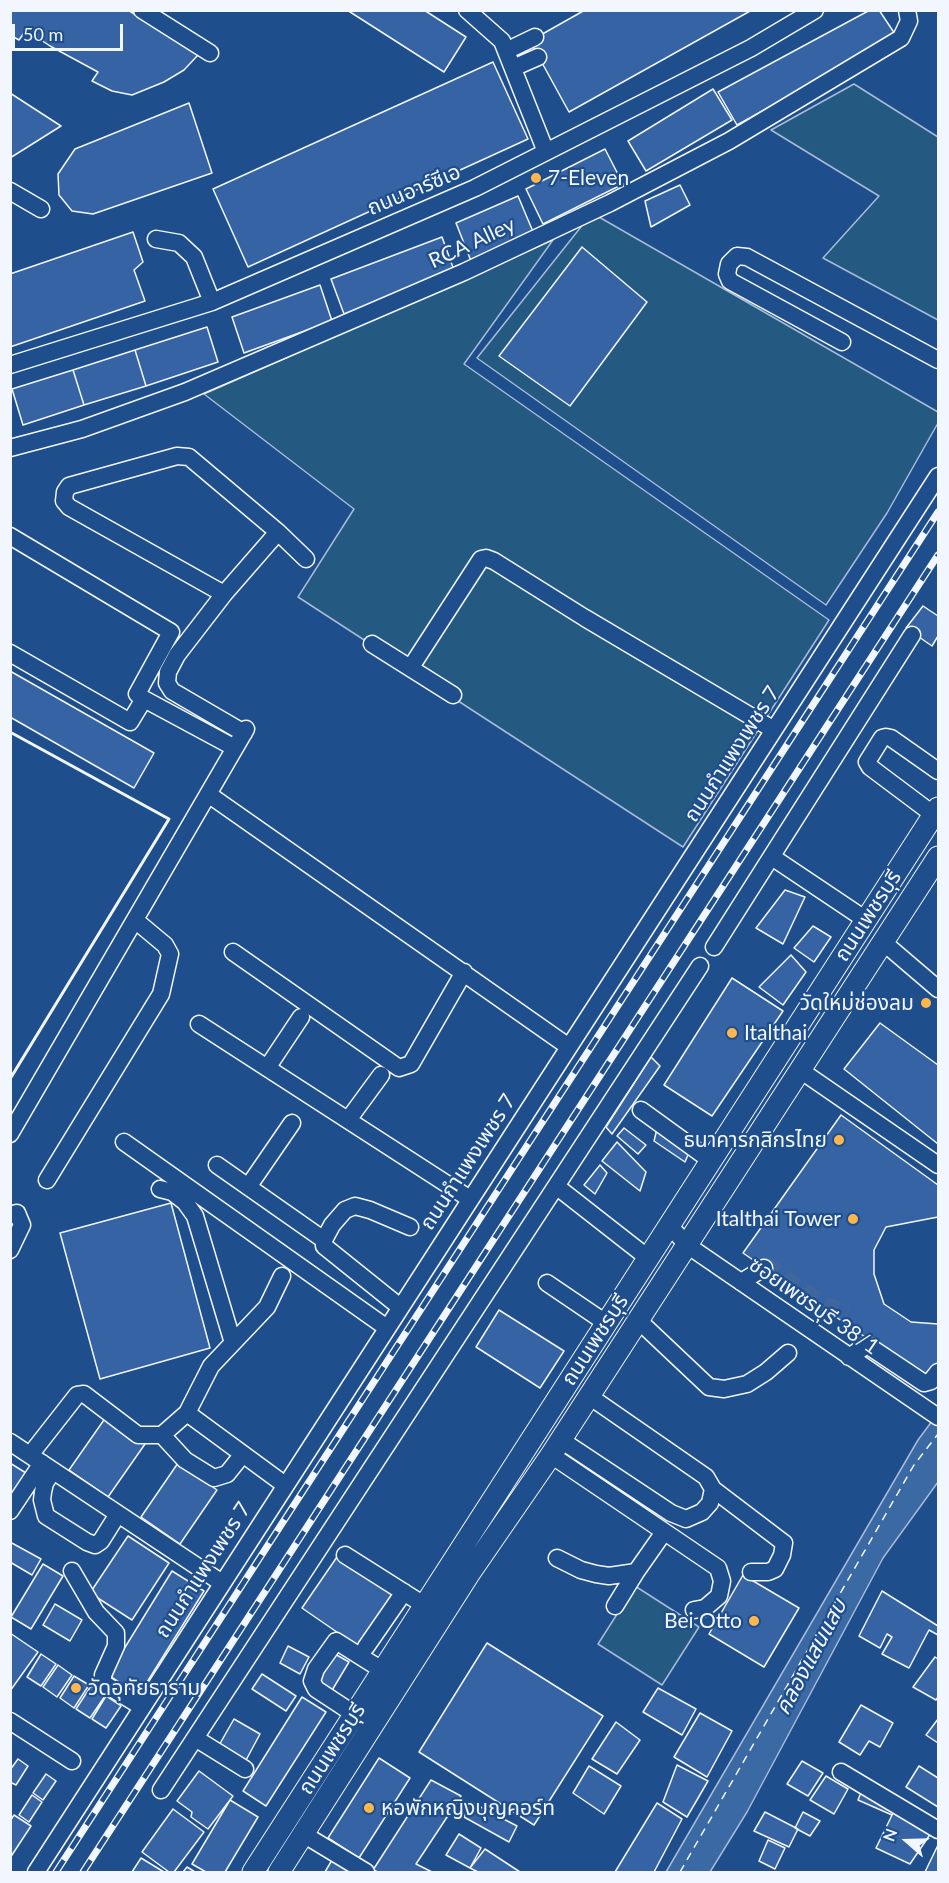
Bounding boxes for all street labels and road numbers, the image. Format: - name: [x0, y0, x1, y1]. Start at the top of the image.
- street label: ถนนอาร์ซีเอ: [364, 159, 464, 221]
- street label: RCA Alley: [425, 212, 519, 274]
- street label: ถนนกำแพงเพชร 7: [679, 681, 785, 827]
- street label: ถนนเพชรบุรี: [829, 866, 907, 966]
- street label: ถนนกำแพงเพชร 7: [415, 1089, 521, 1235]
- street label: ซอยเพชรบุรี 38/1: [744, 1252, 884, 1360]
- street label: ถนนเพชรบุรี: [556, 1290, 634, 1390]
- street label: ถนนกำแพงเพชร 7: [150, 1497, 256, 1643]
- street label: ถนนเพชรบุรี: [293, 1699, 371, 1799]

